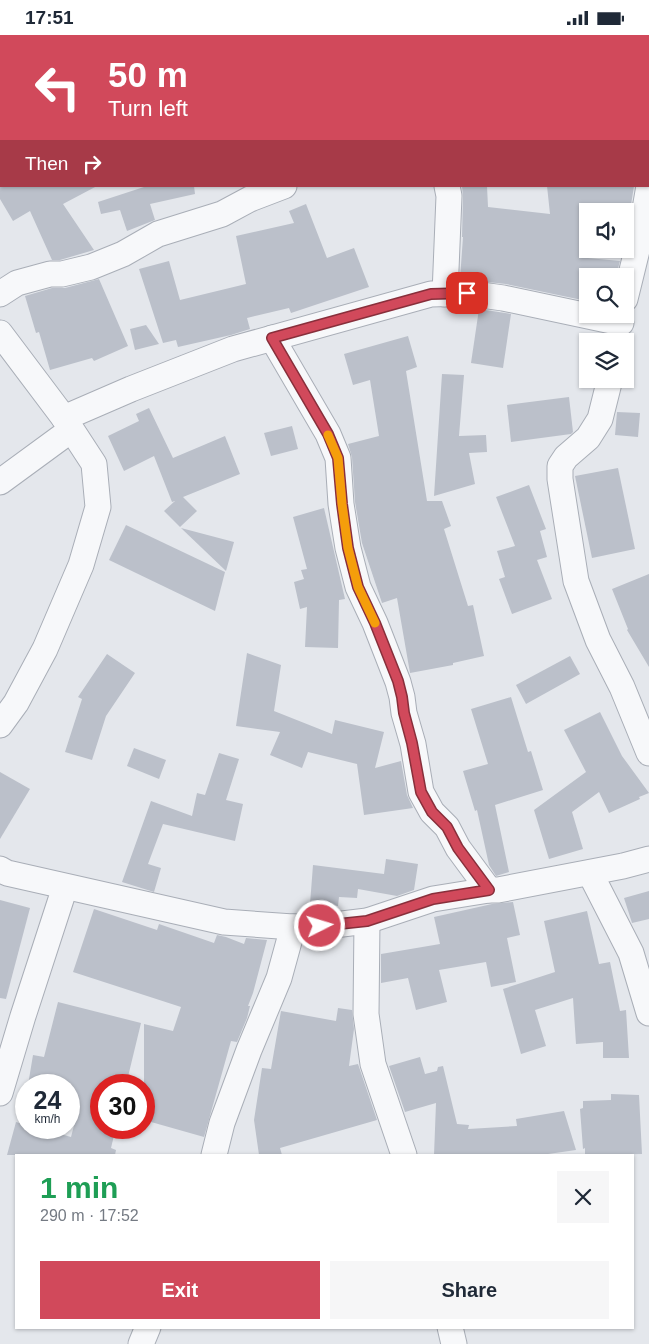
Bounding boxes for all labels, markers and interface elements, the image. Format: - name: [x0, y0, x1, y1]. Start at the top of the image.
- text: 17:51: [25, 7, 74, 28]
- icon: left: [25, 55, 90, 120]
- text: 50 m: [108, 55, 188, 94]
- text: Turn left: [108, 96, 188, 121]
- icon: right: [78, 150, 106, 178]
- text: Then: [25, 153, 68, 174]
- map controls: [579, 203, 634, 388]
- button: sound: [579, 203, 634, 258]
- button: search: [579, 268, 634, 323]
- pin: [446, 272, 488, 314]
- icon: arrive: [453, 279, 481, 307]
- button: layers: [579, 333, 634, 388]
- position arrow: [293, 899, 345, 951]
- speed limit sign: 30: [90, 1074, 155, 1139]
- text: 24: [34, 1086, 61, 1114]
- text: km/h: [34, 1112, 61, 1126]
- text: 1 min: [40, 1171, 118, 1204]
- button: close: [557, 1171, 609, 1223]
- text: 290 m · 17:52: [40, 1207, 139, 1224]
- button: Exit: [40, 1261, 320, 1319]
- button: Share: [330, 1261, 609, 1319]

